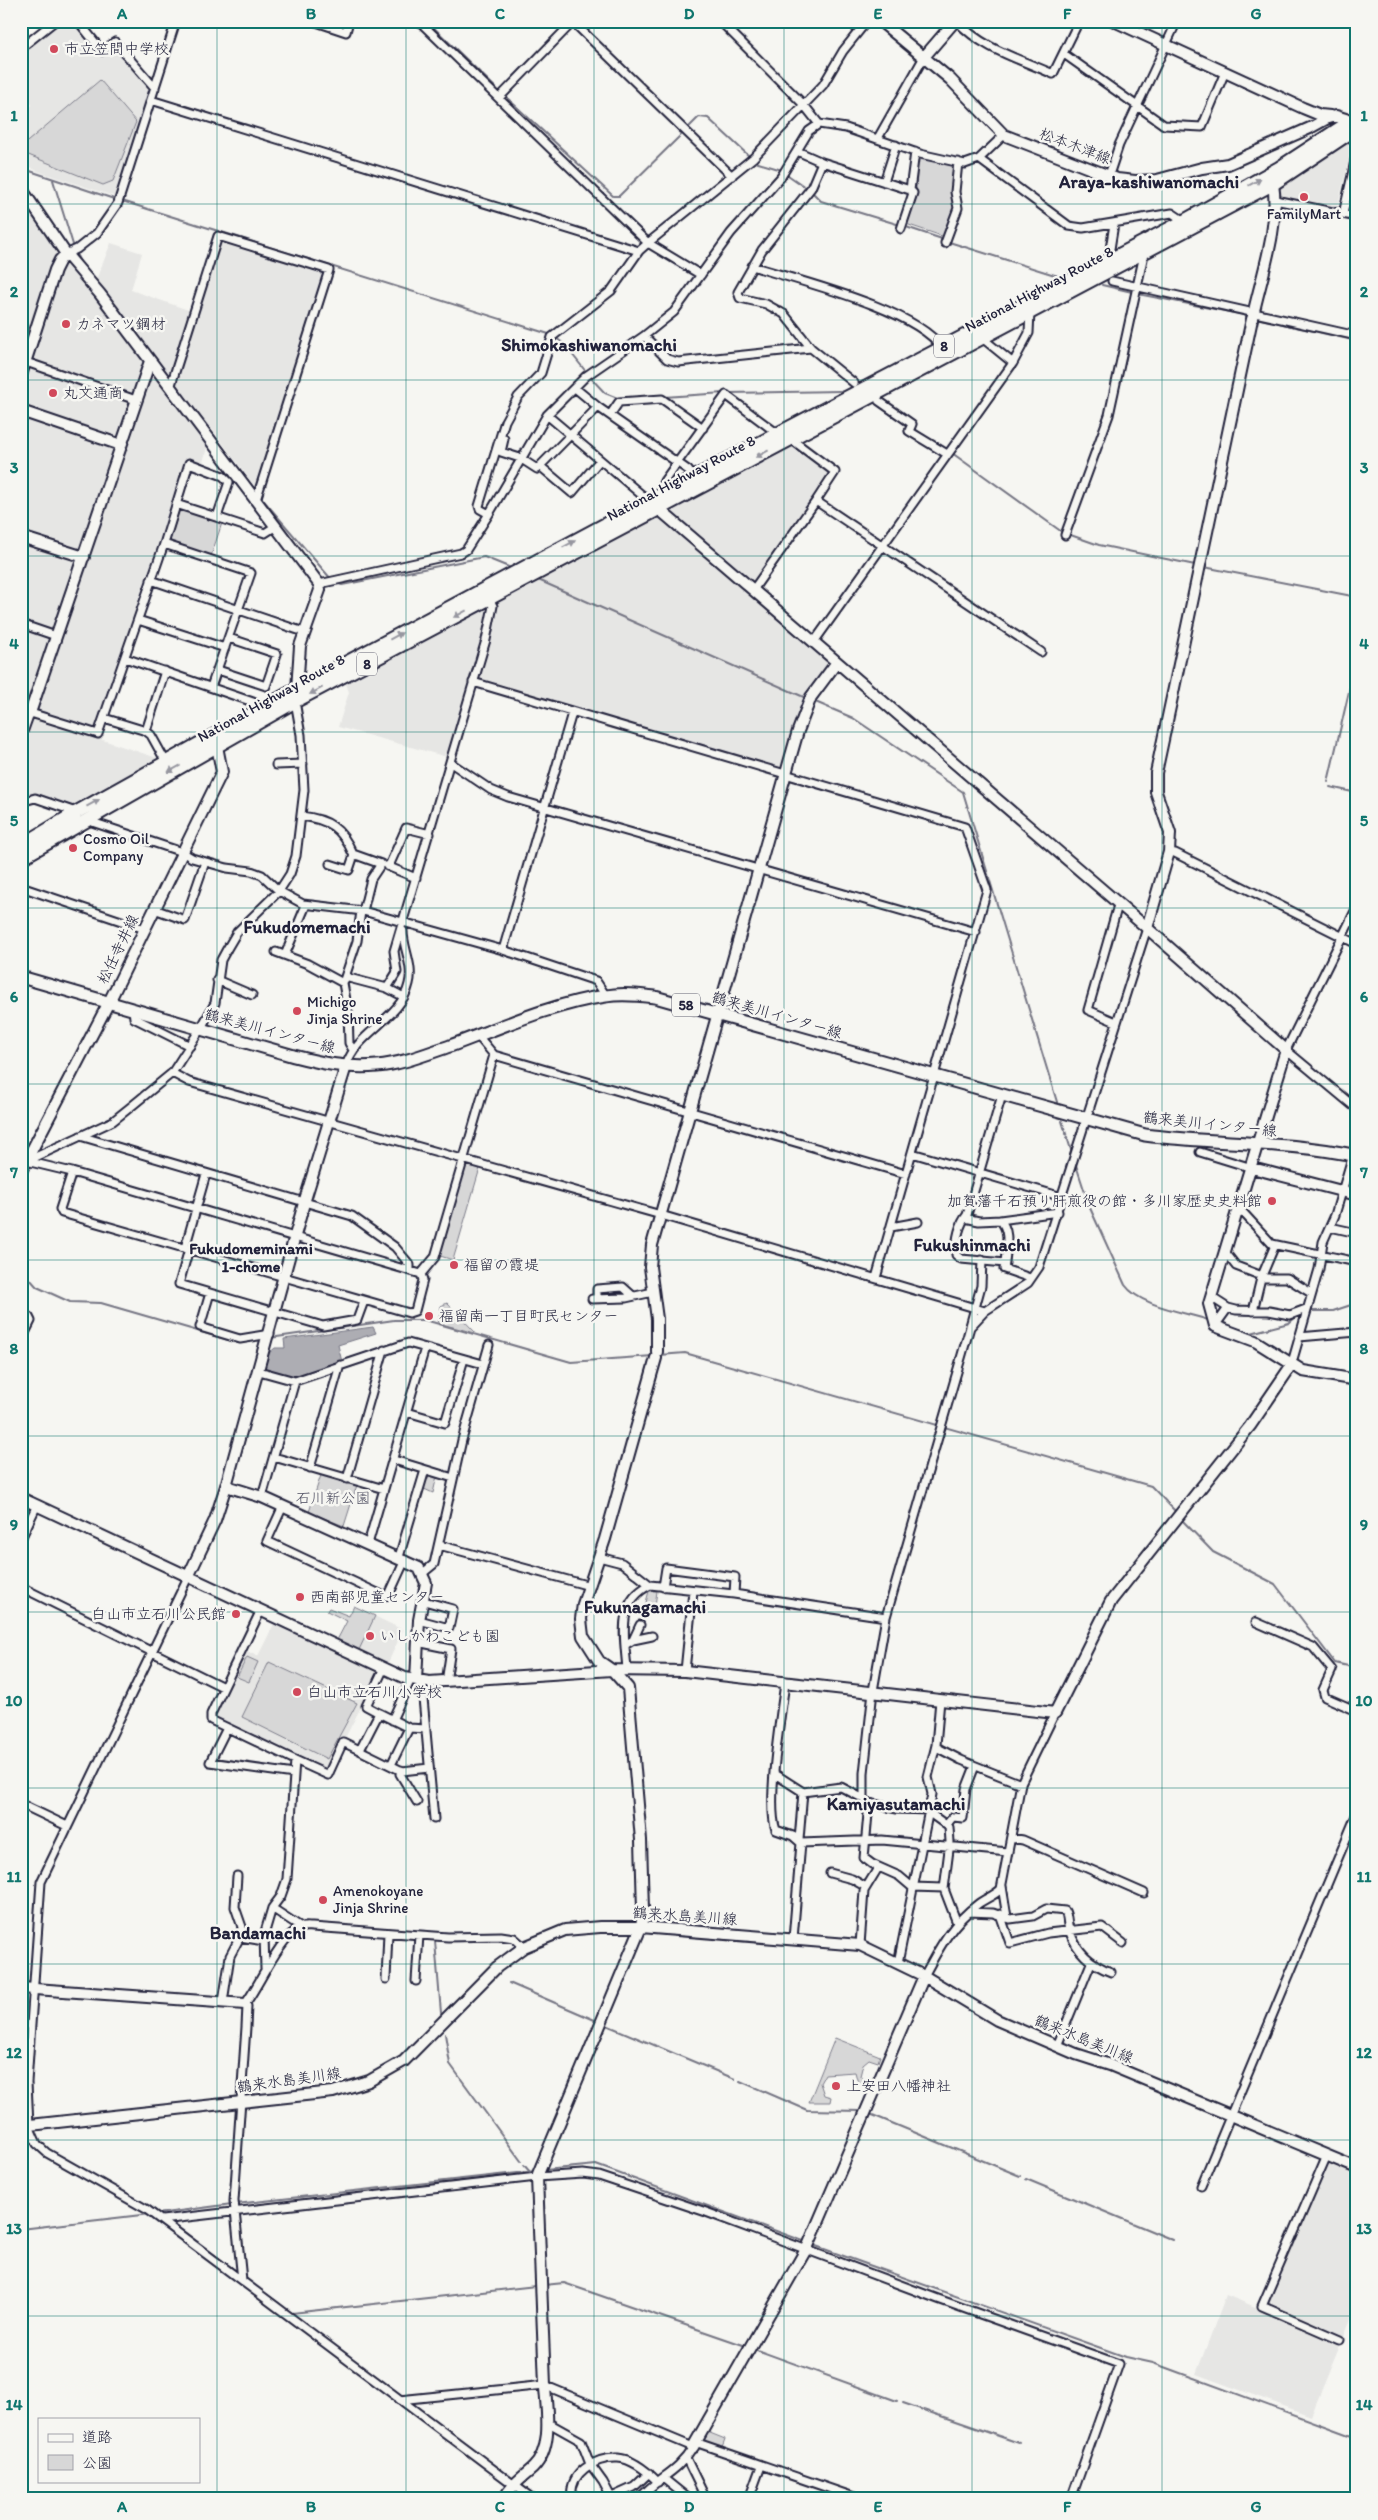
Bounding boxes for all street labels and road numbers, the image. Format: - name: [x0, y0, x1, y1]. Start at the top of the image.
- street label: 松本木津線: [1037, 124, 1113, 168]
- street label: National Highway Route 8: [962, 242, 1116, 336]
- road number: 8: [934, 334, 954, 358]
- street label: National Highway Route 8: [604, 431, 758, 525]
- street label: National Highway Route 8: [194, 650, 348, 746]
- road number: 8: [357, 652, 377, 676]
- street label: 松任寺井線: [93, 911, 143, 987]
- street label: 鶴来美川インター線: [710, 988, 844, 1042]
- road number: 58: [672, 994, 700, 1016]
- street label: 鶴来美川インター線: [203, 1005, 337, 1057]
- street label: 鶴来美川インター線: [1142, 1108, 1278, 1140]
- street label: 鶴来水島美川線: [632, 1903, 738, 1929]
- street label: 鶴来水島美川線: [1032, 2011, 1136, 2067]
- street label: 鶴来水島美川線: [236, 2064, 342, 2096]

